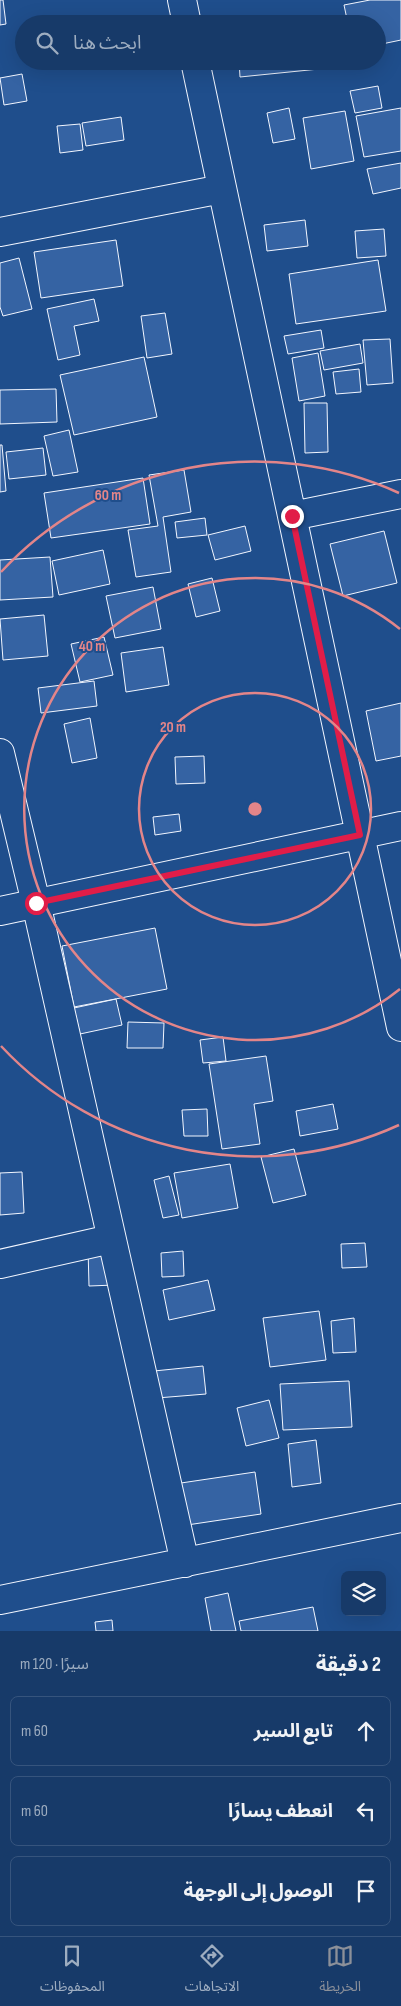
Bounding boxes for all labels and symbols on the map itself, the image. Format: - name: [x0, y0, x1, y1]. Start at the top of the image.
- text: 60 m: [95, 486, 121, 505]
- route end: [281, 505, 304, 528]
- text: 40 m: [79, 637, 105, 656]
- text: 20 m: [160, 718, 186, 737]
- centre of rings: [246, 800, 264, 818]
- route start: [25, 892, 48, 915]

